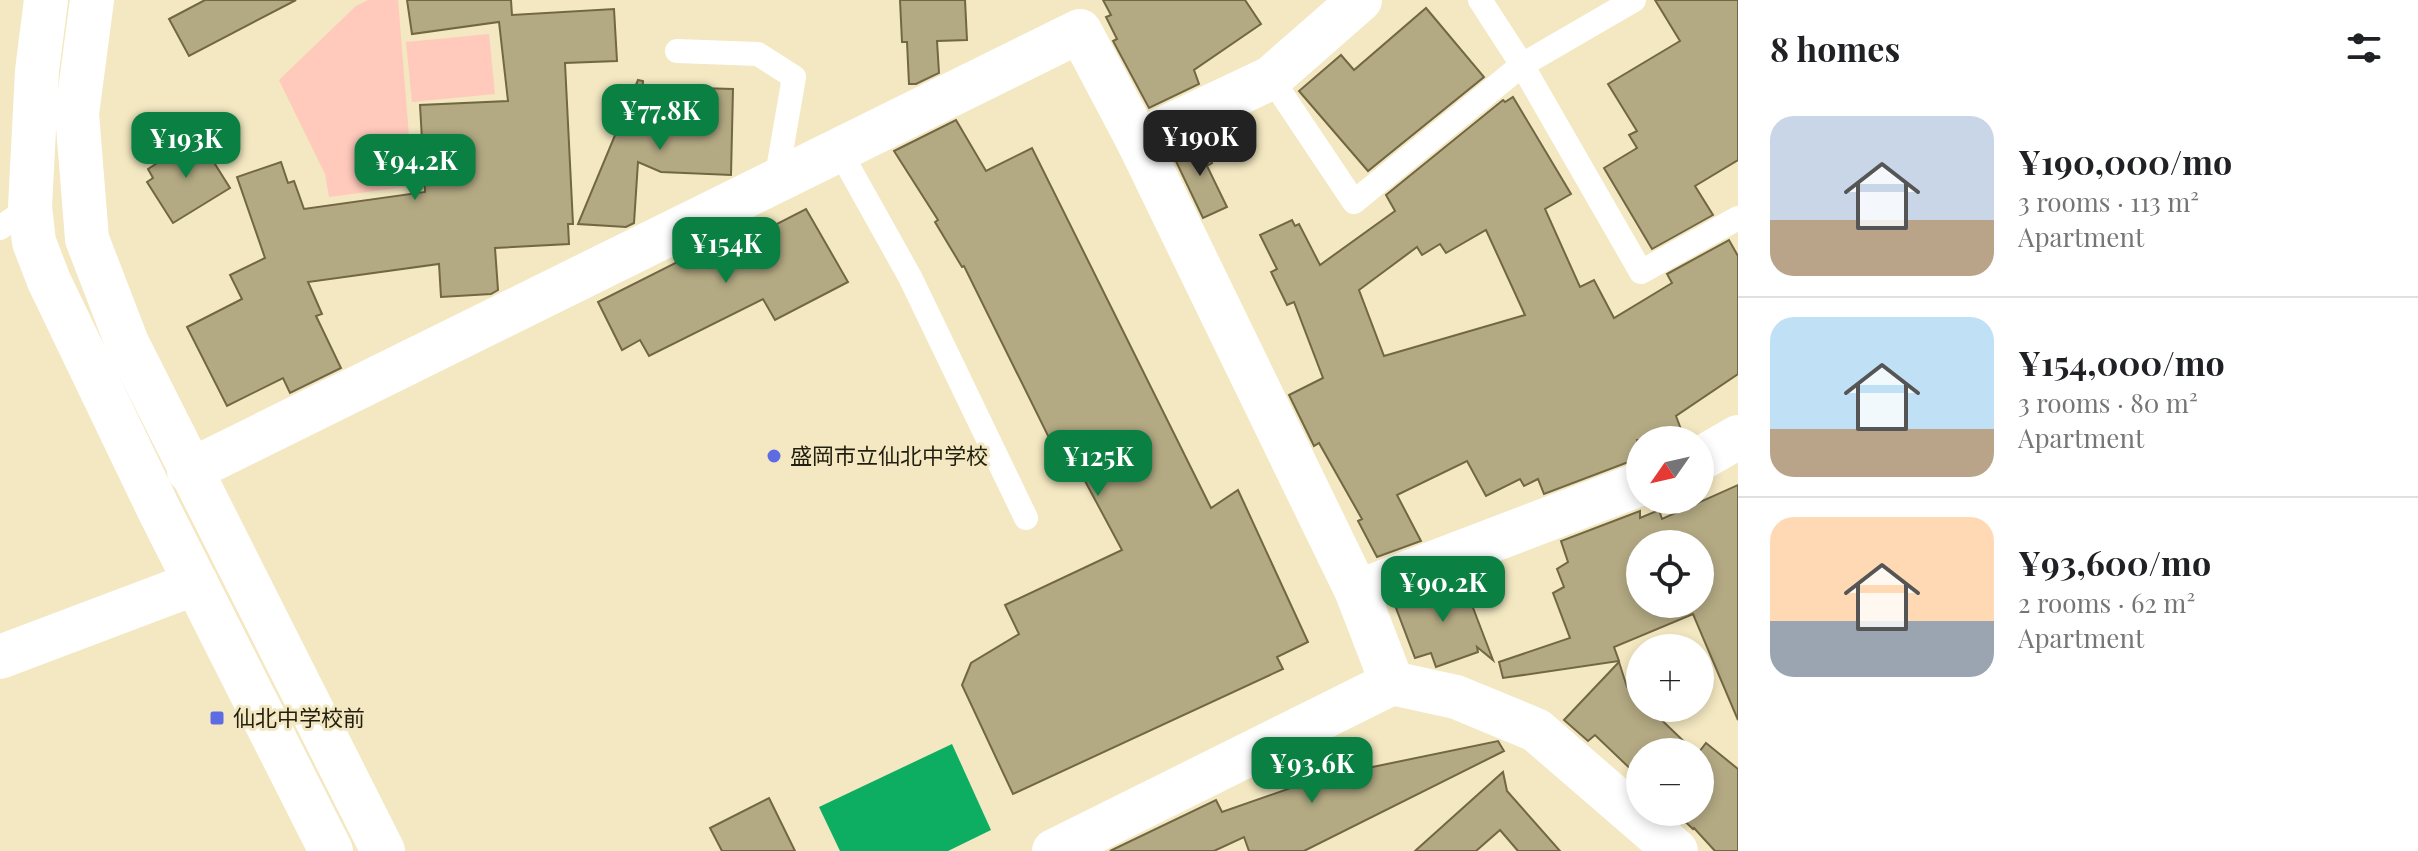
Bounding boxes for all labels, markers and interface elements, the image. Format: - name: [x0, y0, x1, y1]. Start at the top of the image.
- text: 8 homes: [1770, 25, 1900, 71]
- icon: filters: [2342, 26, 2386, 70]
- pin: ¥77.8K: [595, 84, 725, 152]
- text: ¥77.8K: [620, 92, 700, 127]
- pin: ¥190K: [1144, 110, 1256, 178]
- pin: ¥193K: [130, 112, 242, 180]
- text: ¥190K: [1161, 118, 1239, 153]
- text: ¥193K: [149, 120, 223, 155]
- pin: ¥94.2K: [350, 134, 480, 202]
- text: ¥190,000/mo: [2018, 138, 2232, 184]
- text: ¥94.2K: [373, 142, 457, 177]
- icon: home: [1834, 148, 1930, 244]
- text: 3 rooms · 113 m²: [2018, 184, 2199, 219]
- pin: ¥154K: [670, 217, 782, 285]
- text: Apartment: [2018, 219, 2144, 254]
- text: ¥154K: [690, 225, 762, 260]
- text: ¥154,000/mo: [2018, 339, 2225, 385]
- icon: home: [1834, 349, 1930, 445]
- text: 3 rooms · 80 m²: [2018, 385, 2198, 420]
- text: Apartment: [2018, 420, 2144, 455]
- north arrow: [1626, 426, 1714, 514]
- map controls: [1626, 426, 1714, 826]
- pin: ¥125K: [1042, 430, 1154, 498]
- text: ¥125K: [1062, 438, 1134, 473]
- place label: 盛岡市立仙北中学校: [790, 440, 988, 470]
- marker: 盛岡市立仙北中学校: [765, 447, 783, 465]
- button: locate: [1626, 530, 1714, 618]
- text: ¥93,600/mo: [2018, 539, 2211, 585]
- icon: home: [1834, 549, 1930, 645]
- pin: ¥90.2K: [1378, 556, 1508, 624]
- text: ¥90.2K: [1399, 564, 1487, 599]
- text: 2 rooms · 62 m²: [2018, 585, 2195, 620]
- text: Apartment: [2018, 620, 2144, 655]
- button: +: [1626, 634, 1714, 722]
- place label: 仙北中学校前: [233, 702, 365, 732]
- marker: 仙北中学校前: [208, 709, 226, 727]
- pin: ¥93.6K: [1247, 737, 1377, 805]
- button: −: [1626, 738, 1714, 826]
- text: ¥93.6K: [1270, 745, 1354, 780]

